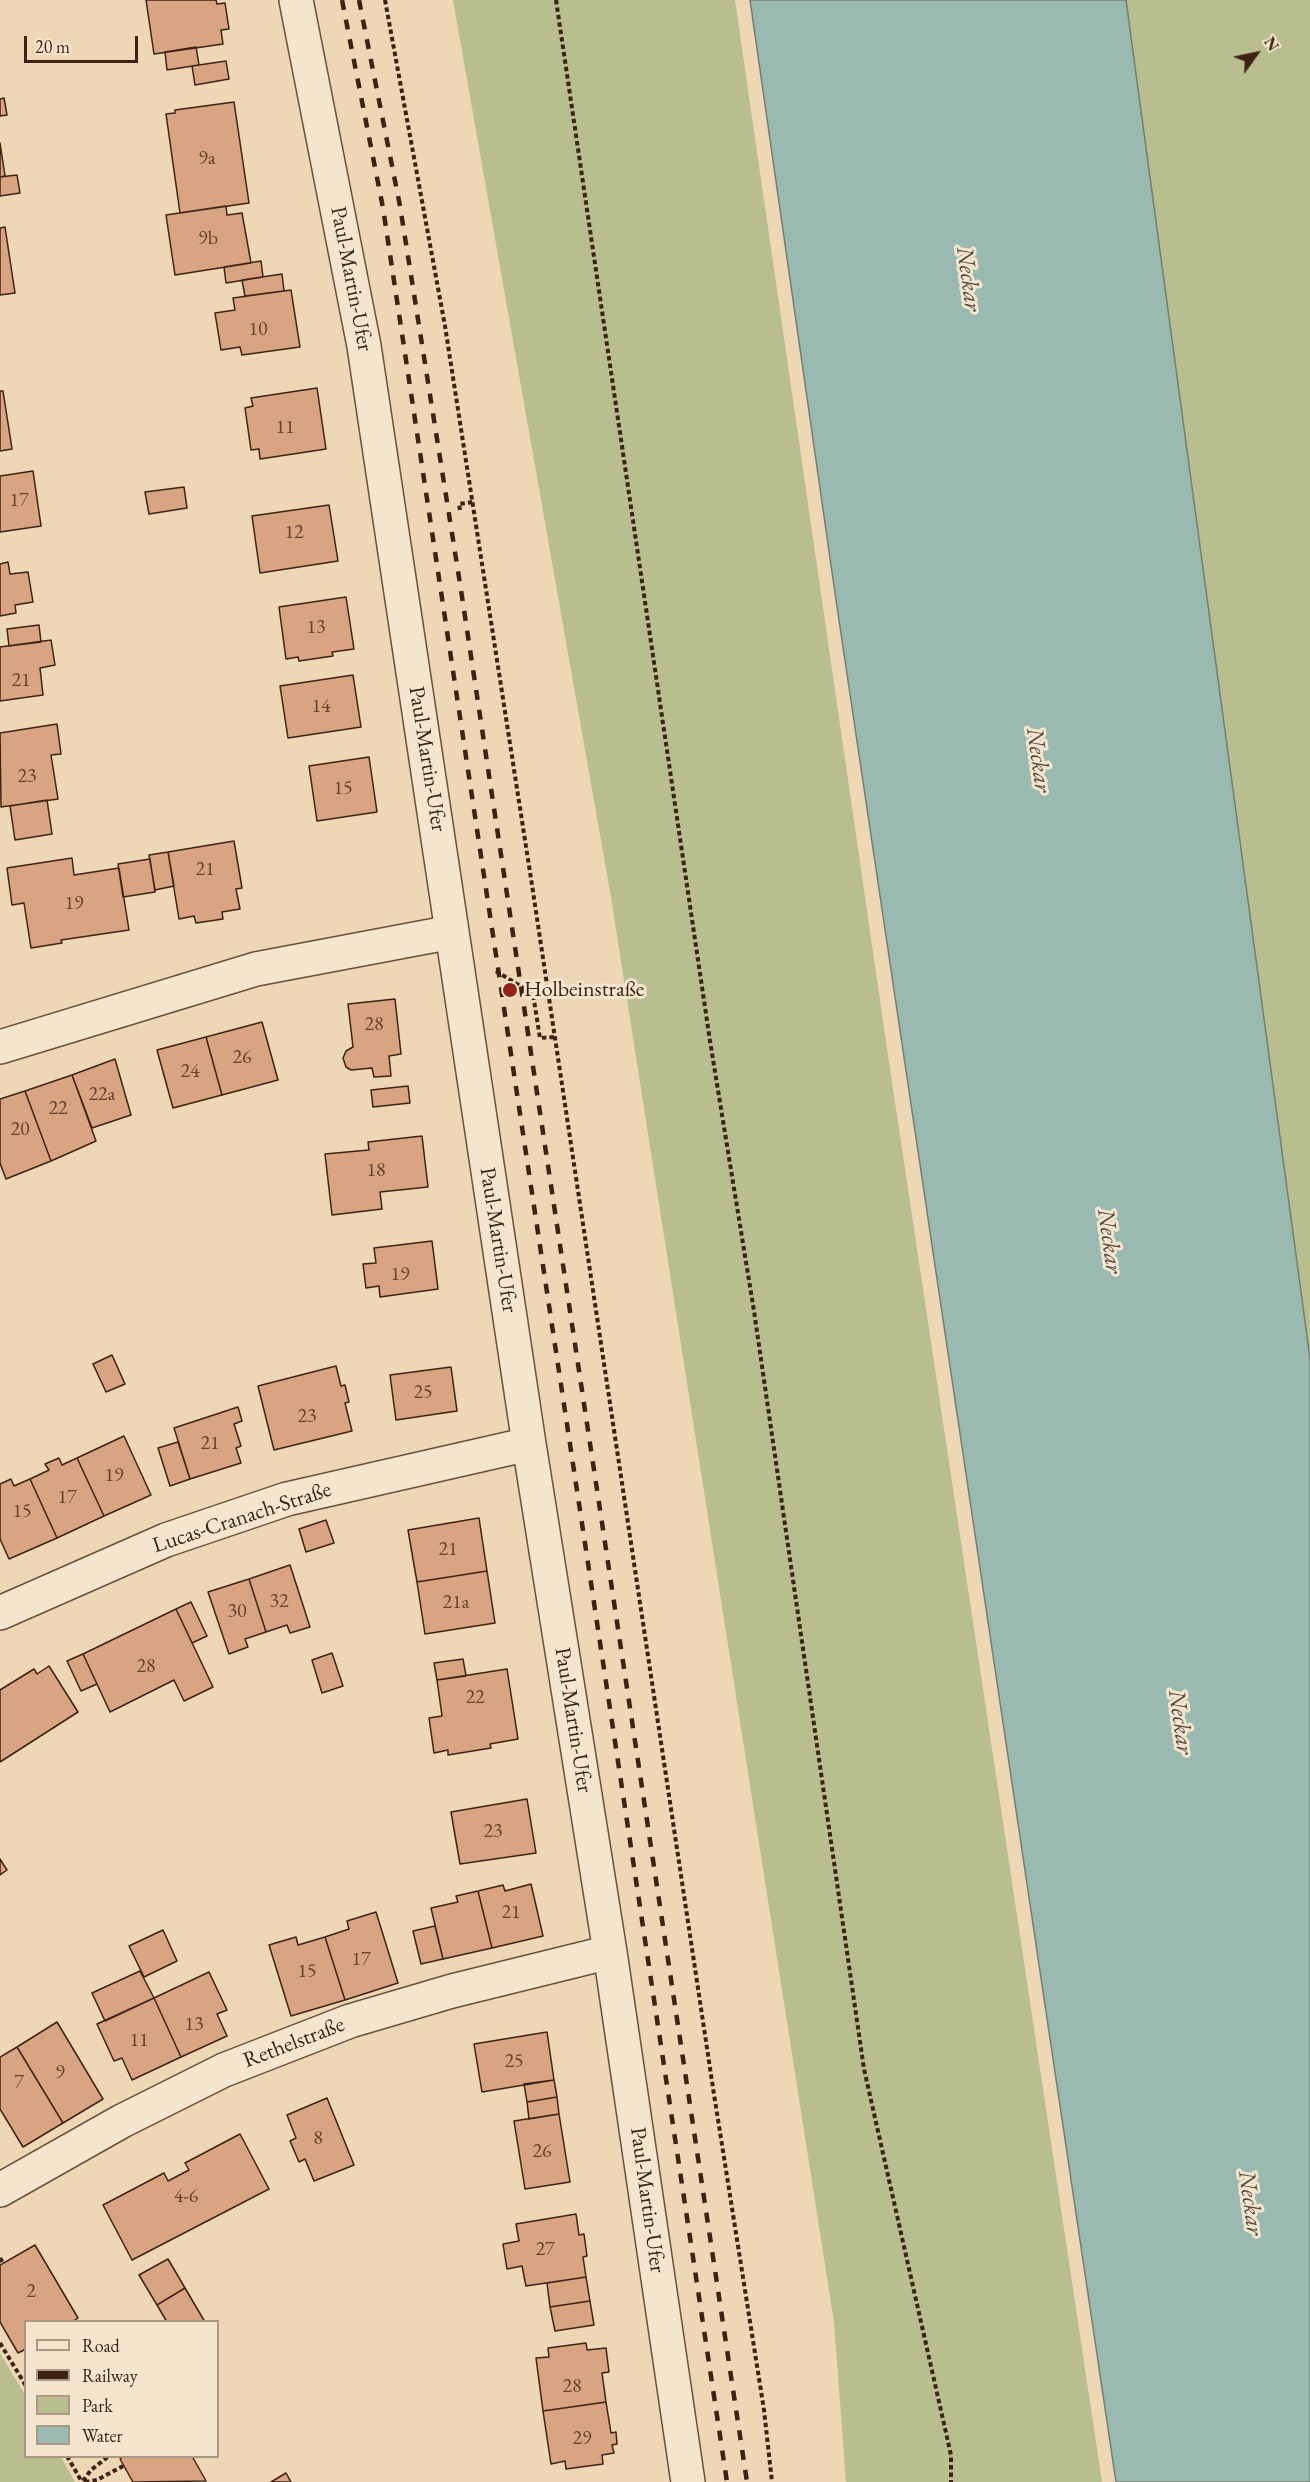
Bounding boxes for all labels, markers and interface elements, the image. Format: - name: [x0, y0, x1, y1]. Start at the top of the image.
- scale bar: [27, 24, 141, 62]
- north arrow: [1226, 24, 1286, 84]
- text: N: [1259, 33, 1284, 55]
- text: 20 m: [35, 35, 70, 58]
- house number: 9a: [198, 147, 216, 171]
- street label: Paul-Martin-Ufer: [324, 204, 378, 354]
- house number: 9b: [198, 227, 218, 251]
- water label: Neckar: [949, 245, 987, 313]
- house number: 10: [248, 318, 268, 342]
- house number: 11: [275, 416, 295, 440]
- house number: 17: [9, 489, 29, 513]
- house number: 12: [284, 521, 304, 545]
- house number: 13: [306, 616, 326, 640]
- house number: 21: [11, 669, 31, 693]
- street label: Paul-Martin-Ufer: [402, 684, 452, 834]
- house number: 14: [311, 695, 331, 719]
- water label: Neckar: [1019, 726, 1057, 794]
- house number: 23: [17, 765, 37, 789]
- house number: 15: [333, 777, 353, 801]
- house number: 21: [195, 858, 215, 882]
- house number: 19: [64, 892, 84, 916]
- place label: Holbeinstraße: [524, 977, 644, 1003]
- marker: Holbeinstraße: [501, 981, 519, 999]
- house number: 28: [364, 1013, 384, 1037]
- house number: 26: [232, 1046, 252, 1070]
- house number: 24: [180, 1060, 200, 1084]
- house number: 22a: [88, 1083, 116, 1107]
- house number: 22: [48, 1097, 68, 1121]
- house number: 20: [10, 1118, 30, 1142]
- house number: 18: [366, 1159, 386, 1183]
- street label: Paul-Martin-Ufer: [473, 1165, 523, 1315]
- water label: Neckar: [1090, 1207, 1128, 1275]
- house number: 19: [390, 1263, 410, 1287]
- house number: 25: [413, 1381, 433, 1405]
- house number: 23: [297, 1405, 317, 1429]
- house number: 21: [200, 1432, 220, 1456]
- house number: 19: [104, 1464, 124, 1488]
- street label: Lucas-Cranach-Straße: [149, 1477, 335, 1559]
- house number: 17: [57, 1486, 77, 1510]
- house number: 15: [12, 1500, 32, 1524]
- house number: 21: [438, 1538, 458, 1562]
- house number: 32: [269, 1590, 289, 1614]
- house number: 21a: [442, 1591, 470, 1615]
- house number: 30: [227, 1600, 247, 1624]
- street label: Paul-Martin-Ufer: [548, 1645, 598, 1795]
- house number: 28: [136, 1655, 156, 1679]
- house number: 22: [465, 1686, 485, 1710]
- water label: Neckar: [1161, 1688, 1199, 1756]
- house number: 23: [483, 1820, 503, 1844]
- house number: 21: [501, 1901, 521, 1925]
- house number: 17: [351, 1948, 371, 1972]
- house number: 15: [297, 1960, 317, 1984]
- street label: Rethelstraße: [240, 2012, 348, 2074]
- house number: 13: [184, 2013, 204, 2037]
- house number: 11: [129, 2029, 149, 2053]
- house number: 25: [504, 2050, 524, 2074]
- house number: 9: [55, 2061, 65, 2085]
- house number: 7: [14, 2071, 24, 2095]
- street label: Paul-Martin-Ufer: [624, 2125, 670, 2275]
- house number: 8: [313, 2127, 323, 2151]
- house number: 26: [532, 2140, 552, 2164]
- water label: Neckar: [1231, 2169, 1269, 2237]
- house number: 4-6: [174, 2185, 198, 2209]
- house number: 27: [535, 2238, 555, 2262]
- house number: 2: [26, 2280, 36, 2304]
- legend: [24, 2320, 219, 2458]
- text: Road: [82, 2334, 120, 2357]
- text: Railway: [82, 2364, 138, 2387]
- house number: 28: [562, 2375, 582, 2399]
- text: Park: [82, 2394, 113, 2417]
- text: Water: [82, 2424, 123, 2447]
- house number: 29: [572, 2427, 592, 2451]

